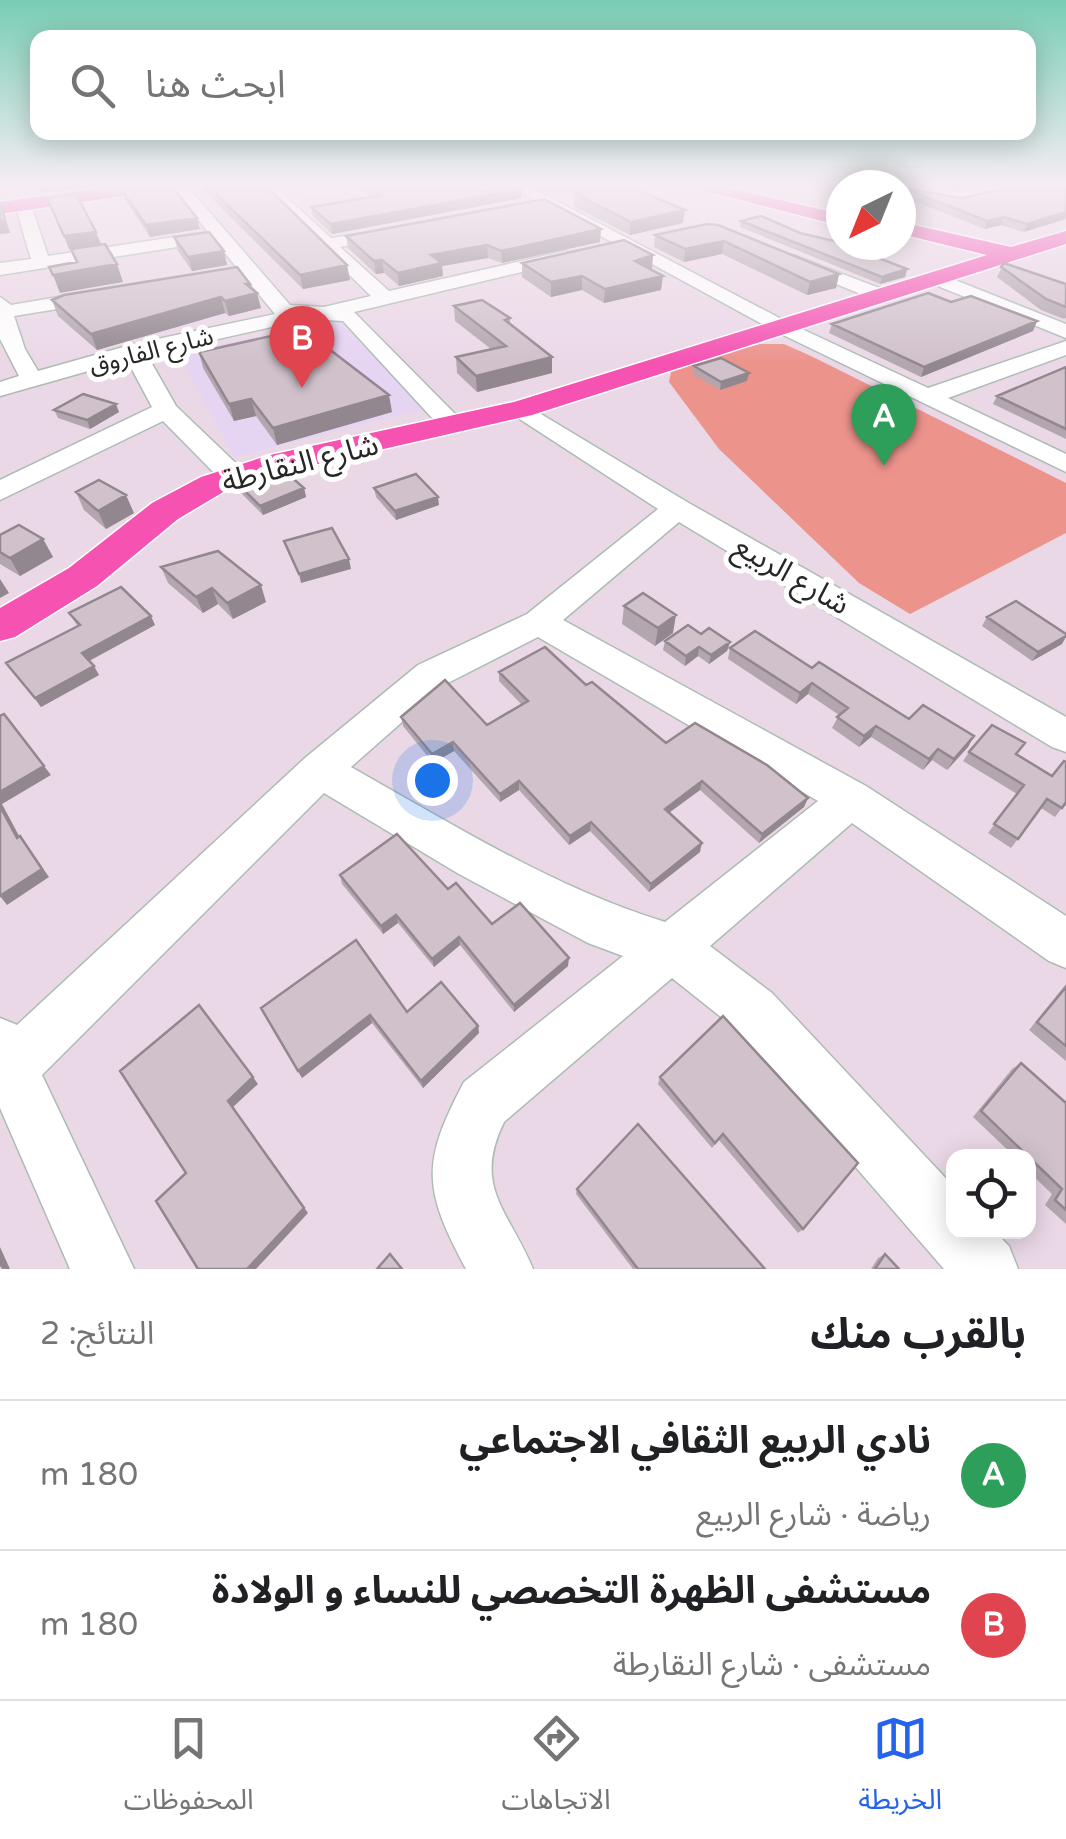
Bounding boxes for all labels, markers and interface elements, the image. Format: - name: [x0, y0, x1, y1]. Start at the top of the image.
- search box: [30, 30, 1036, 140]
- icon: search: [65, 58, 120, 113]
- text: ابحث هنا: [145, 62, 286, 108]
- north arrow: [826, 170, 916, 260]
- pin: B: [270, 306, 334, 388]
- street label: شارع الفاروق: [86, 321, 217, 384]
- pin: A: [852, 384, 916, 466]
- street label: شارع النقارطة: [218, 426, 383, 504]
- street label: شارع الربيع: [726, 528, 856, 626]
- your location: [407, 755, 458, 806]
- map controls: [946, 1149, 1036, 1239]
- button: locate: [946, 1149, 1036, 1239]
- text: بالقرب منك: [810, 1309, 1026, 1360]
- text: النتائج: 2: [40, 1315, 154, 1353]
- text: نادي الربيع الثقافي الاجتماعي: [459, 1418, 931, 1464]
- text: 180 m: [40, 1456, 138, 1494]
- text: A: [982, 1456, 1005, 1494]
- text: رياضة · شارع الربيع: [696, 1496, 931, 1534]
- text: مستشفى الظهرة التخصصي للنساء و الولادة: [212, 1568, 931, 1614]
- text: 180 m: [40, 1606, 138, 1644]
- text: B: [982, 1606, 1005, 1644]
- text: مستشفى · شارع النقارطة: [613, 1646, 931, 1684]
- tab: المحفوظات: [124, 1711, 254, 1830]
- tab: الاتجاهات: [501, 1711, 611, 1830]
- tab: الخريطة: [858, 1711, 942, 1830]

